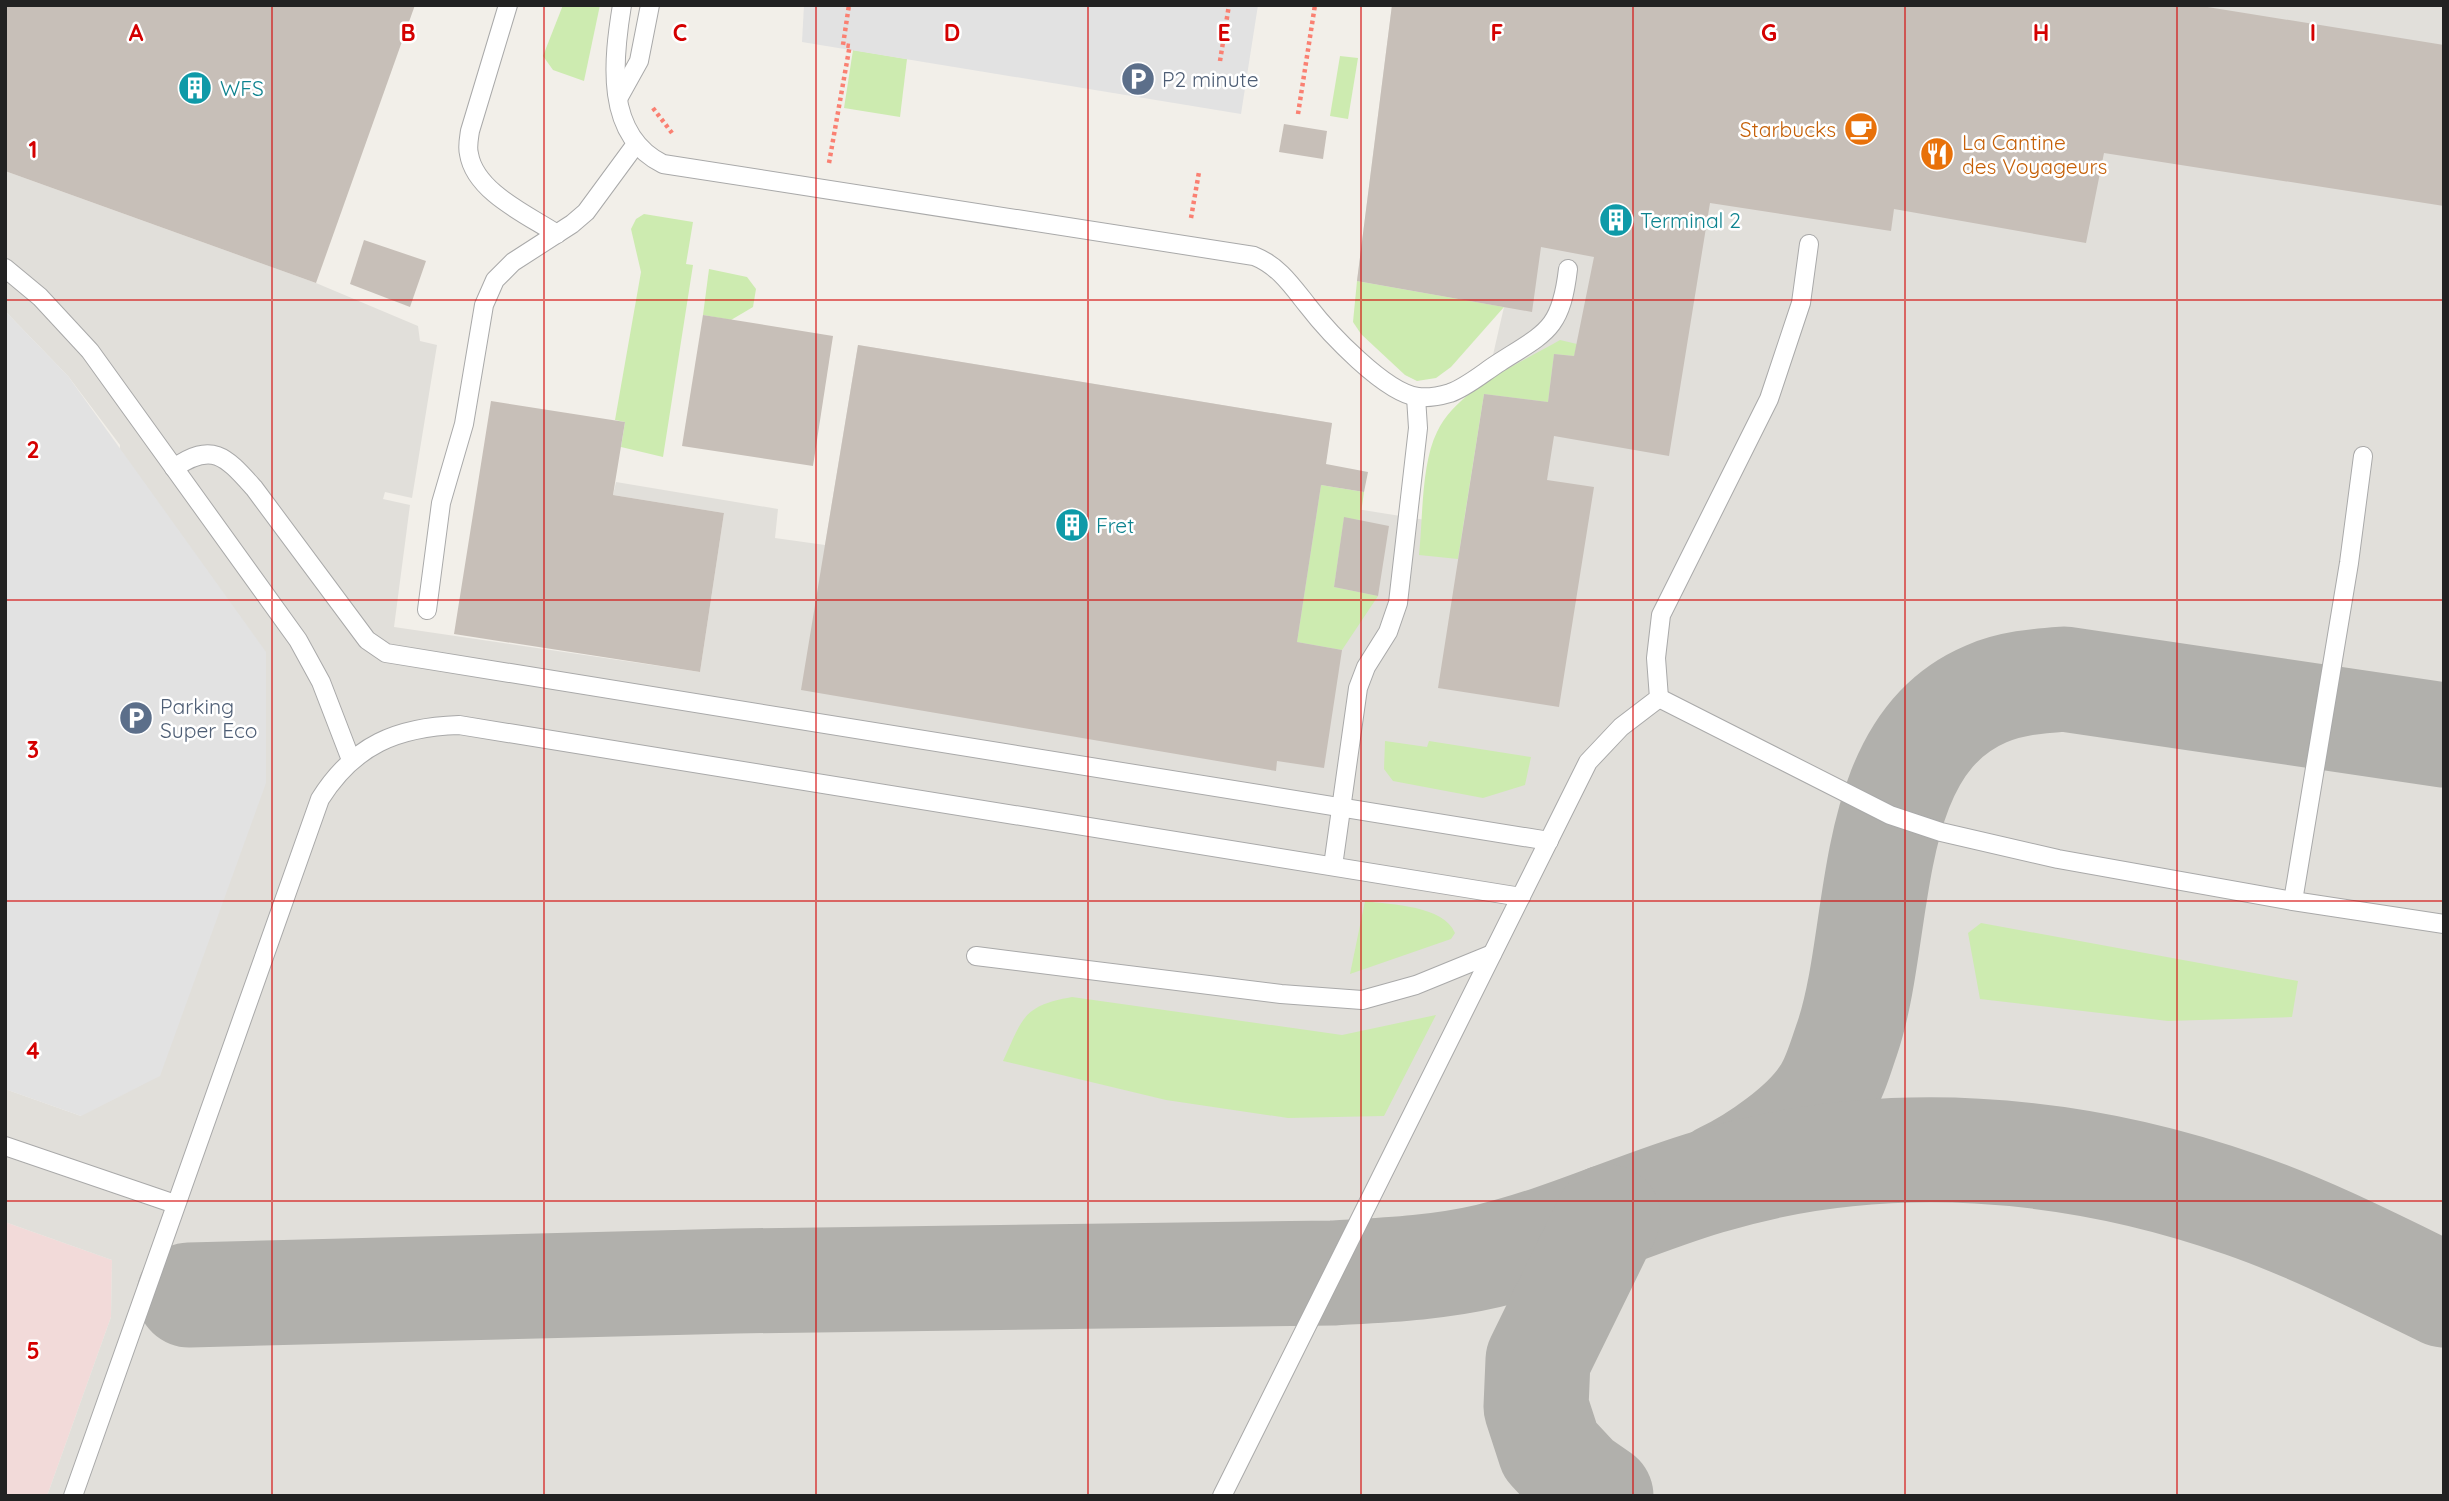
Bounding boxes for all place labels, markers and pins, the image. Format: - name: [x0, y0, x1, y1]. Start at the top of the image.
- parking icon: P2 minute: [1119, 60, 1157, 98]
- place label: P2 minute: [1162, 66, 1259, 92]
- building icon: WFS: [176, 69, 214, 107]
- place label: WFS: [220, 75, 264, 101]
- cafe icon: Starbucks: [1842, 110, 1880, 148]
- place label: Starbucks: [1740, 116, 1836, 142]
- place label: La Cantine des Voyageurs: [1962, 129, 2107, 179]
- restaurant icon: La Cantine des Voyageurs: [1918, 135, 1956, 173]
- building icon: Terminal 2: [1597, 201, 1635, 239]
- place label: Terminal 2: [1640, 207, 1741, 233]
- building icon: Fret: [1053, 506, 1091, 544]
- place label: Fret: [1096, 512, 1134, 538]
- place label: Parking Super Eco: [160, 693, 258, 743]
- parking icon: Parking Super Eco: [117, 699, 155, 737]

